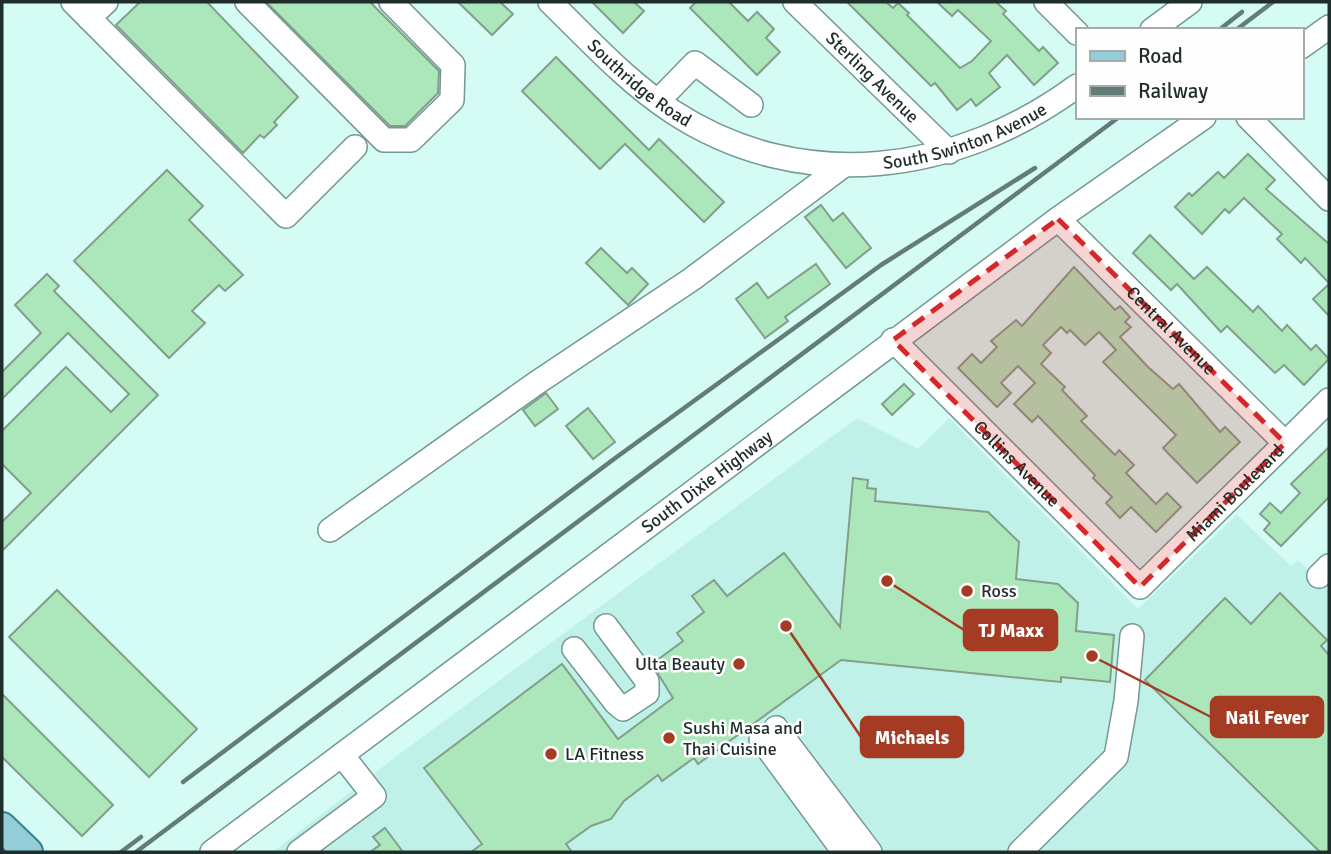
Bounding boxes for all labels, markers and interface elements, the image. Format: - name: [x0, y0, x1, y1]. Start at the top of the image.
- street label: Sterling Avenue: [821, 27, 924, 128]
- legend: [1076, 28, 1303, 119]
- street label: Southridge Road: [583, 34, 695, 132]
- text: Road: [1138, 43, 1183, 69]
- text: Railway: [1138, 78, 1208, 104]
- street label: South Swinton Avenue: [882, 98, 1051, 174]
- street label: Central Avenue: [1122, 282, 1221, 380]
- street label: Collins Avenue: [969, 416, 1065, 512]
- street label: South Dixie Highway: [637, 425, 777, 538]
- street label: Miami Boulevard: [1181, 440, 1289, 546]
- place label: Ross: [981, 580, 1017, 602]
- marker: Ross: [959, 583, 975, 599]
- callout: TJ Maxx: [964, 610, 1057, 650]
- text: TJ Maxx: [978, 619, 1044, 643]
- place label: Ulta Beauty: [635, 653, 726, 675]
- marker: Ulta Beauty: [731, 656, 747, 672]
- callout: Nail Fever: [1211, 697, 1323, 737]
- text: Nail Fever: [1225, 706, 1309, 730]
- place label: Sushi Masa and Thai Cuisine: [683, 717, 802, 760]
- callout: Michaels: [861, 717, 963, 757]
- text: Michaels: [875, 726, 949, 750]
- marker: Sushi Masa and Thai Cuisine: [661, 730, 677, 746]
- place label: LA Fitness: [565, 743, 644, 765]
- marker: LA Fitness: [543, 746, 559, 762]

